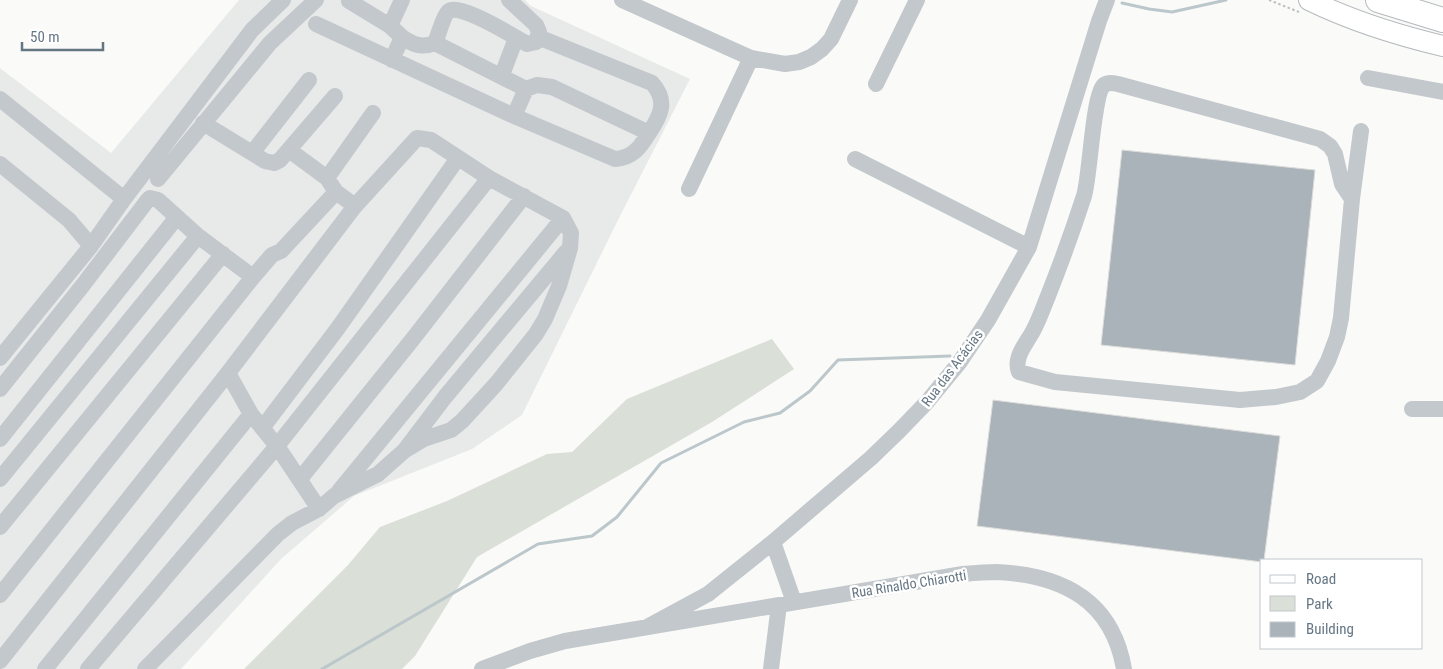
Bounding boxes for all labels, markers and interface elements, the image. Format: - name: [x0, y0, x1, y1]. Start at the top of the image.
- scale bar: [22, 20, 104, 52]
- text: 50 m: [30, 28, 60, 46]
- street label: Rua das Acácias: [918, 327, 986, 409]
- legend: [1260, 559, 1423, 649]
- street label: Rua Rinaldo Chiarotti: [851, 567, 967, 601]
- text: Road: [1306, 570, 1336, 588]
- text: Park: [1306, 595, 1333, 613]
- text: Building: [1306, 620, 1354, 638]

